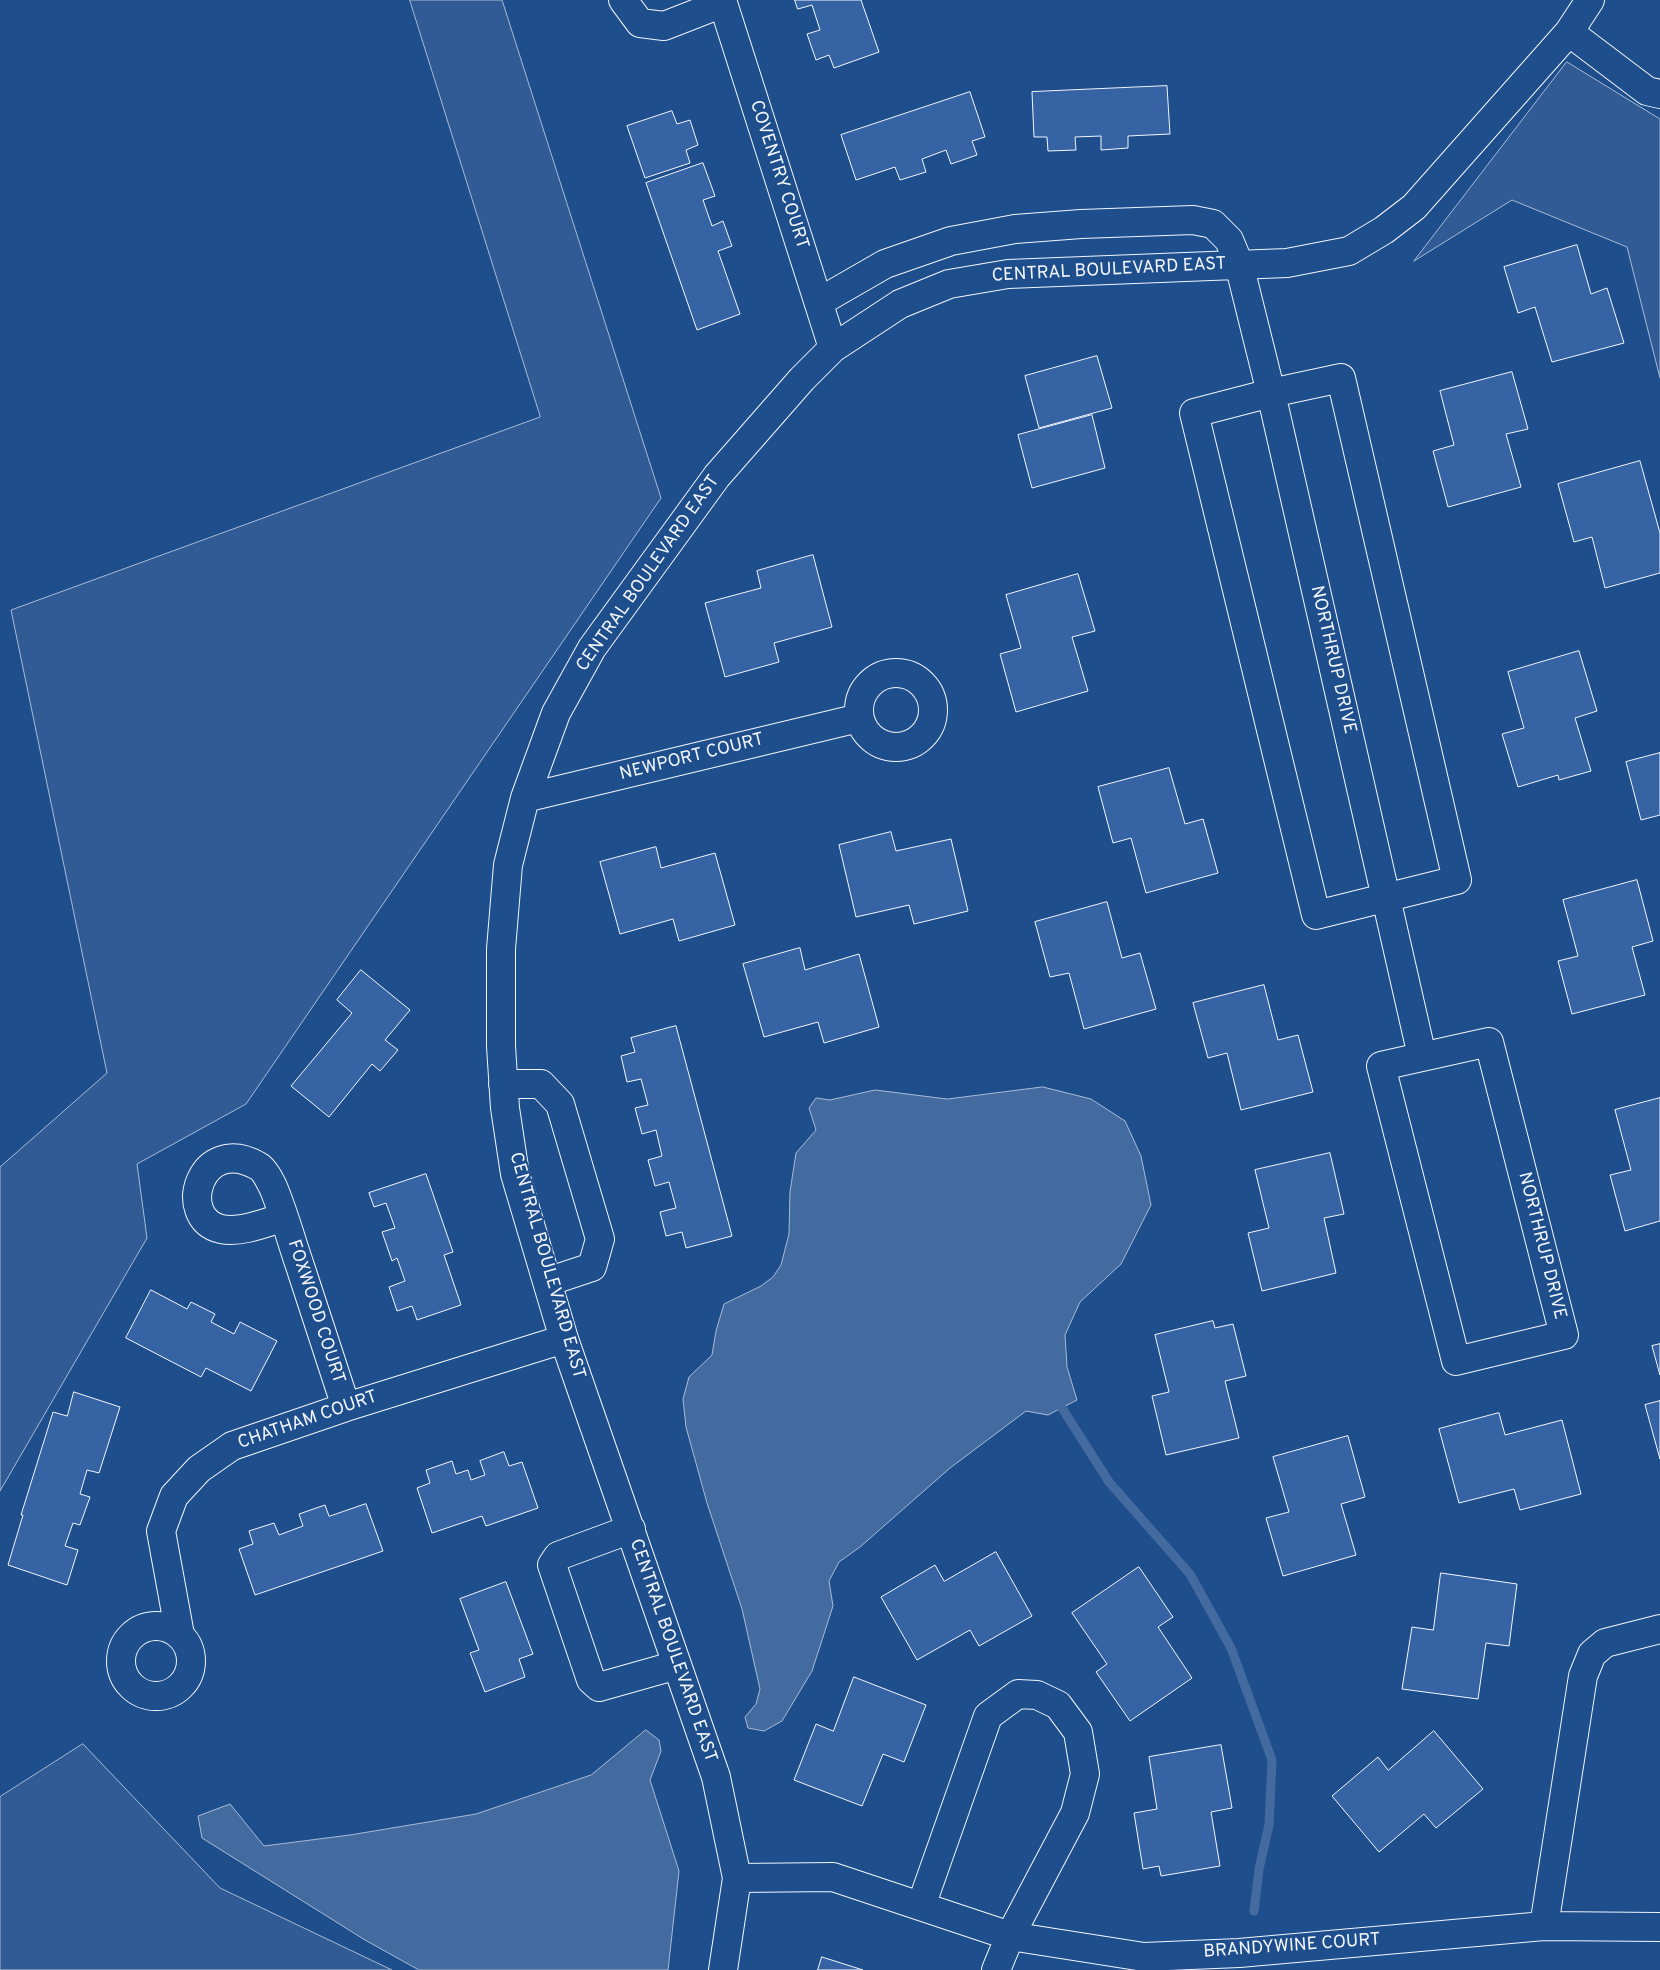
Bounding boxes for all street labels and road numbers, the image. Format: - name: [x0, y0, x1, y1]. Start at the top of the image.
- street label: COVENTRY COURT: [744, 98, 812, 252]
- street label: CENTRAL BOULEVARD EAST: [991, 254, 1227, 288]
- street label: CENTRAL BOULEVARD EAST: [573, 472, 725, 676]
- street label: NORTHRUP DRIVE: [1304, 584, 1360, 736]
- street label: NEWPORT COURT: [618, 730, 766, 786]
- street label: CENTRAL BOULEVARD EAST: [503, 1150, 589, 1382]
- street label: NORTHRUP DRIVE: [1512, 1170, 1570, 1322]
- street label: FOXWOOD COURT: [282, 1237, 348, 1387]
- street label: CHATHAM COURT: [235, 1387, 381, 1455]
- street label: CENTRAL BOULEVARD EAST: [624, 1536, 720, 1766]
- street label: BRANDYWINE COURT: [1203, 1930, 1381, 1964]

